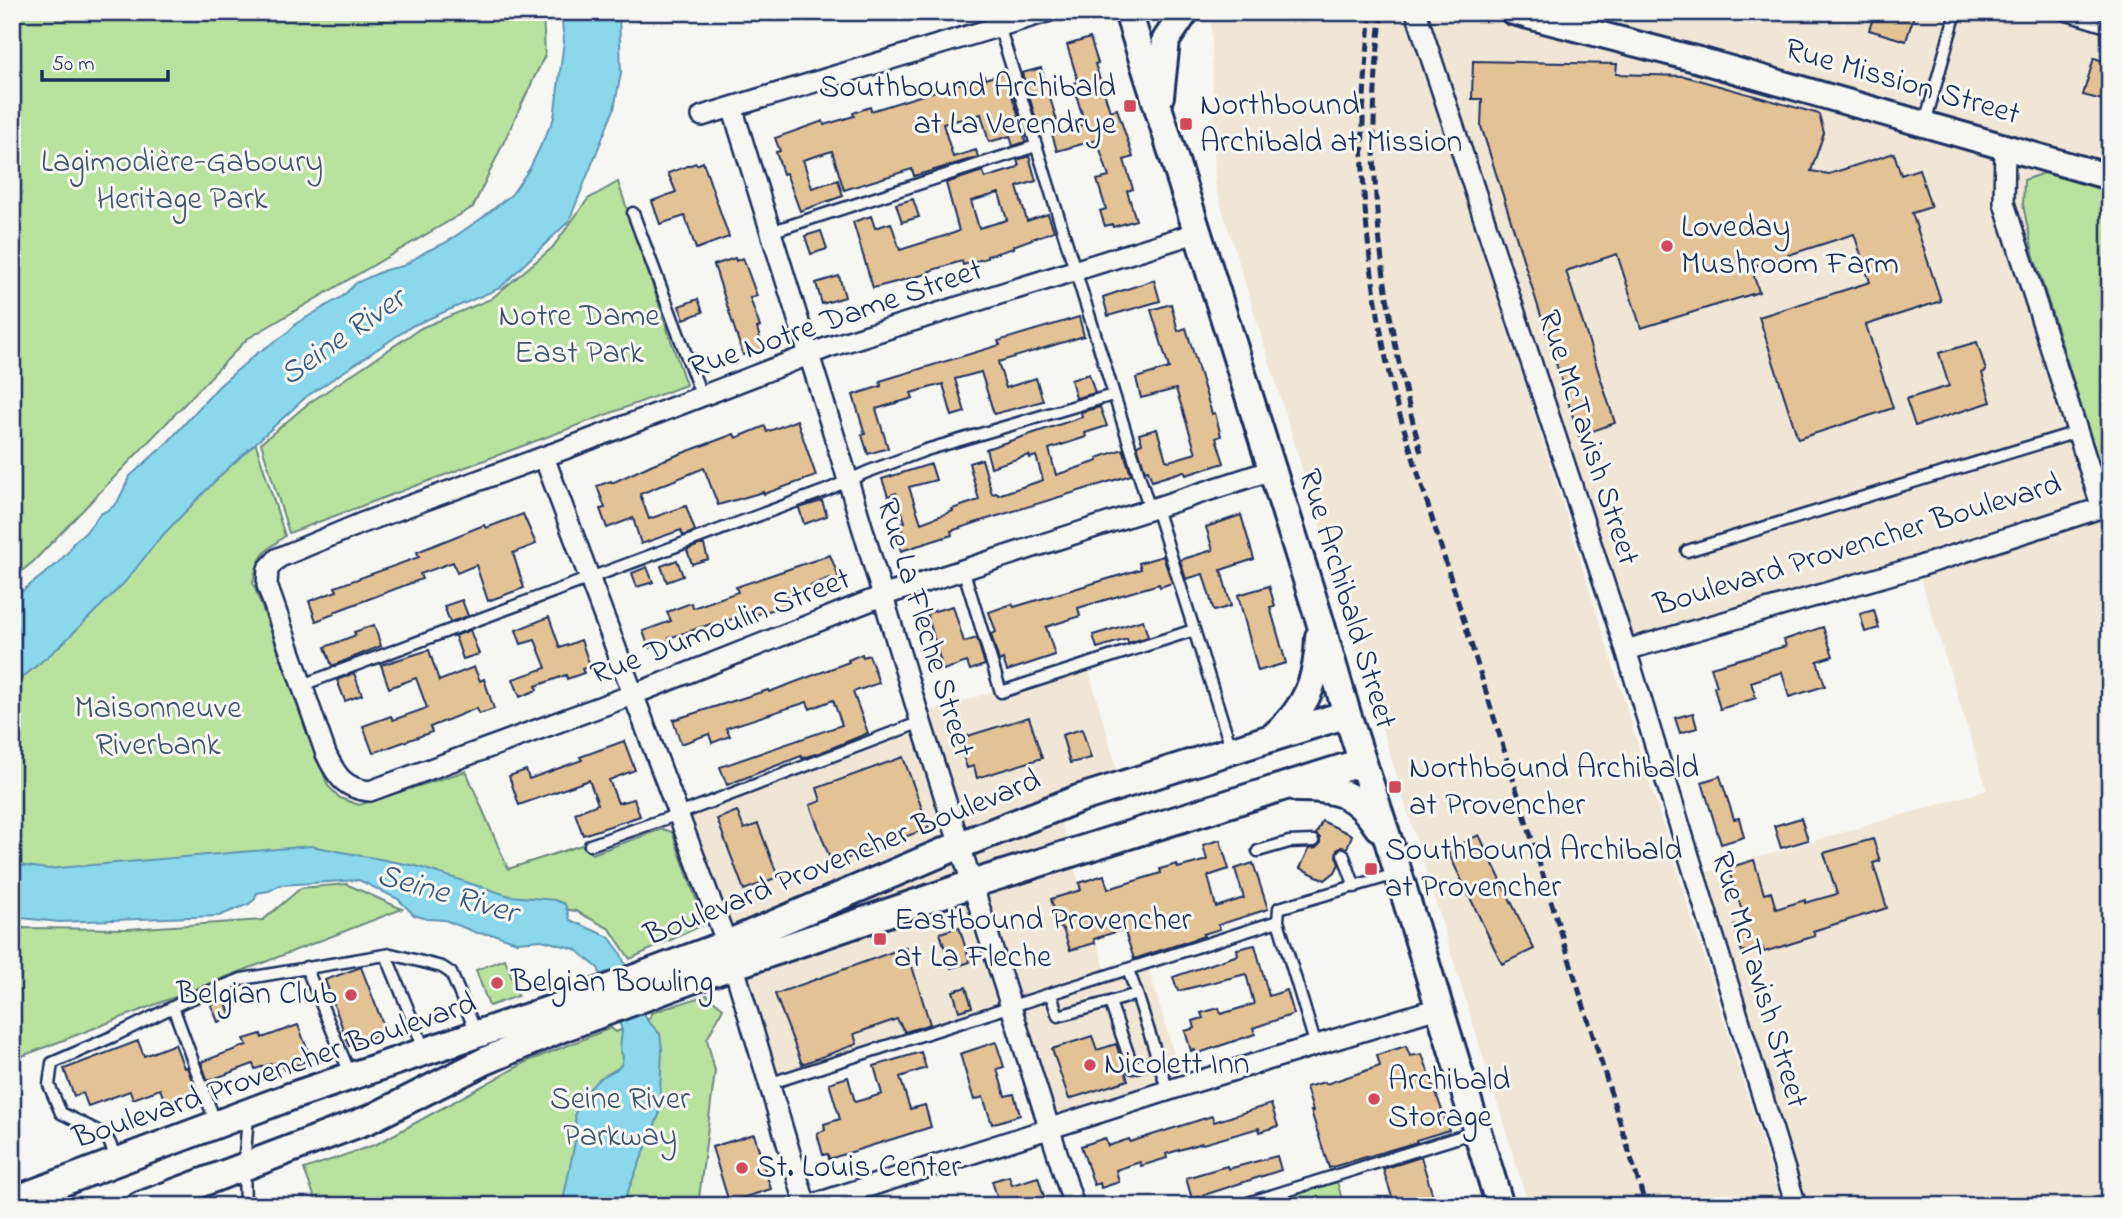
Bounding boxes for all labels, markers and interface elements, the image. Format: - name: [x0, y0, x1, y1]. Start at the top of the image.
- street label: Rue Mission Street: [1779, 27, 2025, 139]
- scale bar: [42, 38, 168, 82]
- text: 50 m: [52, 50, 95, 80]
- place label: Southbound Archibald at La Verendrye: [819, 65, 1117, 149]
- place label: Northbound Archibald at Mission: [1200, 83, 1462, 167]
- marker: Southbound Archibald at La Verendrye: [1122, 98, 1138, 114]
- marker: Northbound Archibald at Mission: [1178, 116, 1194, 132]
- park label: Lagimodière-Gaboury Heritage Park: [41, 140, 323, 224]
- place label: Loveday Mushroom Farm: [1681, 205, 1899, 289]
- marker: Loveday Mushroom Farm: [1659, 238, 1675, 254]
- street label: Rue Notre Dame Street: [683, 248, 990, 392]
- water label: Seine River: [270, 275, 419, 399]
- park label: Notre Dame East Park: [498, 294, 660, 378]
- street label: Rue McTavish Street: [1524, 304, 1650, 572]
- street label: Boulevard Provencher Boulevard: [1648, 462, 2067, 631]
- street label: Rue Archibald Street: [1284, 463, 1408, 735]
- street label: Rue La Fleche Street: [862, 493, 986, 763]
- street label: Rue Dumoulin Street: [584, 557, 858, 699]
- park label: Maisonneuve Riverbank: [74, 686, 242, 770]
- place label: Northbound Archibald at Provencher: [1409, 746, 1699, 830]
- street label: Boulevard Provencher Boulevard: [637, 758, 1048, 960]
- marker: Northbound Archibald at Provencher: [1387, 779, 1403, 795]
- place label: Southbound Archibald at Provencher: [1385, 828, 1682, 912]
- street label: Rue McTavish Street: [1697, 846, 1819, 1114]
- water label: Seine River: [371, 852, 527, 939]
- marker: Southbound Archibald at Provencher: [1363, 861, 1379, 877]
- place label: Eastbound Provencher at La Fleche: [894, 898, 1192, 982]
- marker: Eastbound Provencher at La Fleche: [872, 931, 888, 947]
- place label: Belgian Bowling: [510, 960, 713, 1007]
- place label: Belgian Club: [175, 972, 337, 1019]
- marker: Belgian Bowling: [489, 975, 505, 991]
- street label: Boulevard Provencher Boulevard: [66, 981, 483, 1163]
- marker: Belgian Club: [343, 987, 359, 1003]
- place label: Nicolett Inn: [1104, 1042, 1250, 1089]
- marker: Nicolett Inn: [1082, 1057, 1098, 1073]
- place label: Archibald Storage: [1388, 1058, 1510, 1142]
- park label: Seine River Parkway: [550, 1077, 690, 1161]
- marker: Archibald Storage: [1366, 1091, 1382, 1107]
- place label: St. Louis Center: [756, 1145, 961, 1192]
- marker: St. Louis Center: [734, 1160, 750, 1176]

